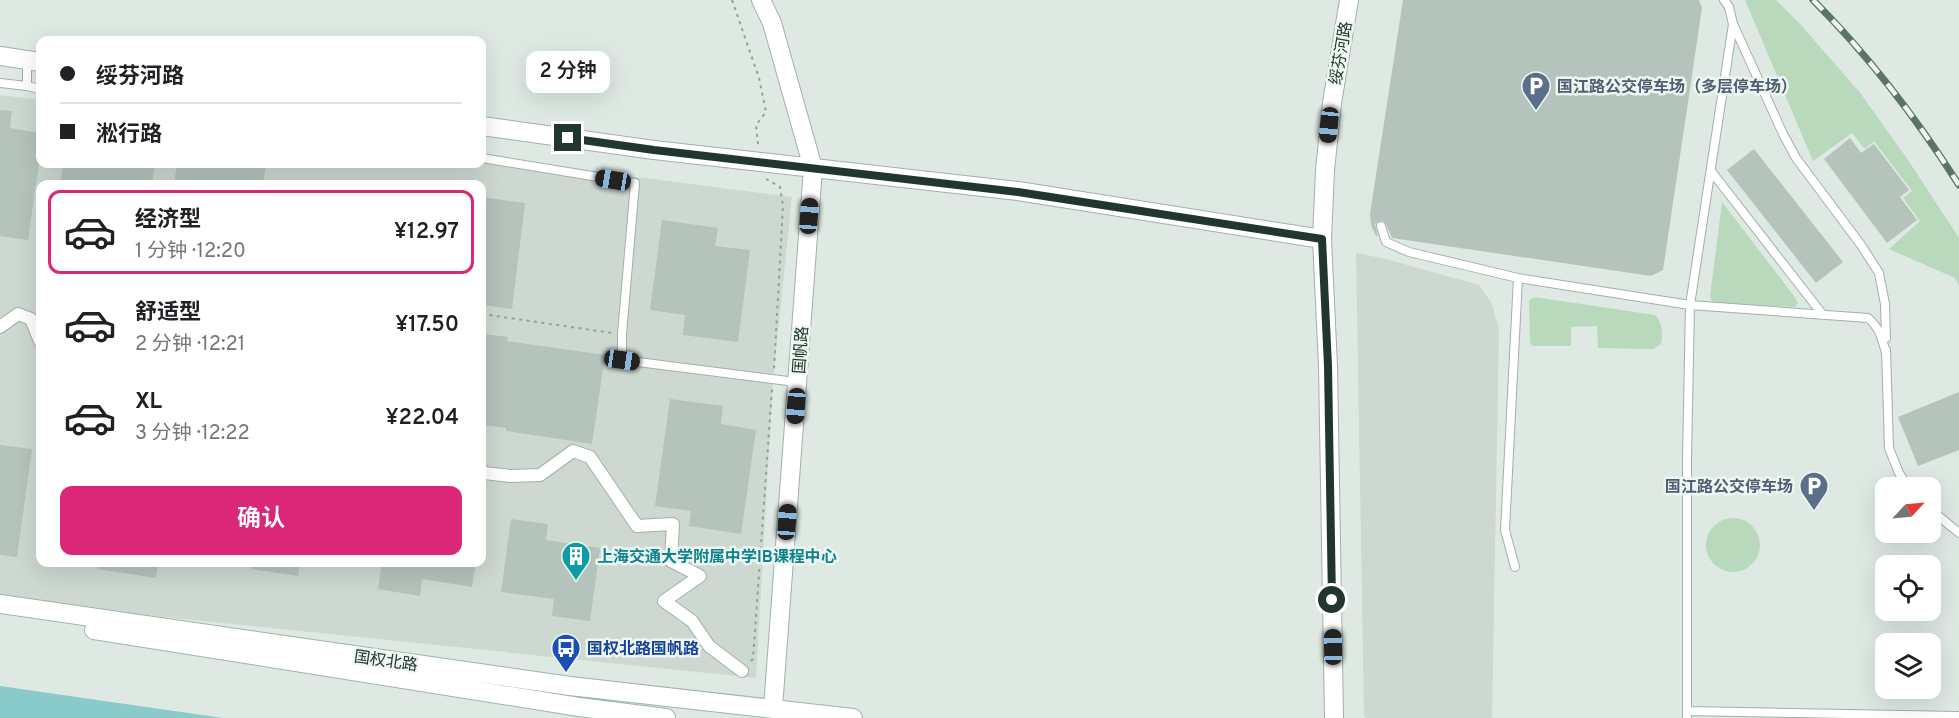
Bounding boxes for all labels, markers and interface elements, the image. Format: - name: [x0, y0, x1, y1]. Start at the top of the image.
- street label: 绥芬河路: [1327, 20, 1357, 87]
- callout: 2 分钟: [526, 51, 610, 93]
- text: 2 分钟: [539, 59, 597, 85]
- text: 绥芬河路: [96, 64, 184, 91]
- parking icon: 国江路公交停车场（多层停车场）: [1520, 70, 1552, 112]
- place label: 国江路公交停车场（多层停车场）: [1557, 77, 1797, 98]
- car: [1318, 106, 1340, 144]
- text: 淞行路: [96, 122, 162, 149]
- route end: [554, 124, 581, 151]
- car: [594, 168, 632, 192]
- car: [799, 197, 819, 235]
- icon: car: [63, 205, 117, 259]
- text: 经济型: [135, 207, 201, 234]
- text: ¥12.97: [394, 219, 459, 246]
- text: 1 分钟 · 12:20: [135, 239, 246, 265]
- icon: car: [63, 298, 117, 352]
- text: 舒适型: [135, 300, 201, 327]
- text: ¥17.50: [395, 312, 459, 339]
- street label: 国帆路: [790, 325, 814, 375]
- text: 2 分钟 · 12:21: [135, 332, 245, 358]
- car: [603, 349, 641, 371]
- car: [786, 387, 806, 425]
- text: XL: [135, 389, 162, 416]
- icon: car: [63, 391, 117, 445]
- text: ¥22.04: [385, 405, 459, 432]
- text: 3 分钟 · 12:22: [135, 421, 250, 447]
- parking icon: 国江路公交停车场: [1798, 470, 1830, 512]
- place label: 国江路公交停车场: [1665, 477, 1793, 498]
- north arrow: [1875, 477, 1941, 543]
- map controls: [1875, 477, 1941, 699]
- button: 确认: [60, 486, 462, 555]
- car: [777, 503, 797, 541]
- building icon: 上海交通大学附属中学IB课程中心: [560, 540, 592, 582]
- place label: 上海交通大学附属中学IB课程中心: [597, 547, 837, 568]
- button: locate: [1875, 555, 1941, 621]
- route start: [1318, 586, 1345, 613]
- car: [1324, 629, 1342, 665]
- bus stop icon: 国权北路国帆路: [550, 632, 582, 674]
- button: layers: [1875, 633, 1941, 699]
- place label: 国权北路国帆路: [587, 640, 699, 660]
- street label: 国权北路: [353, 648, 419, 676]

